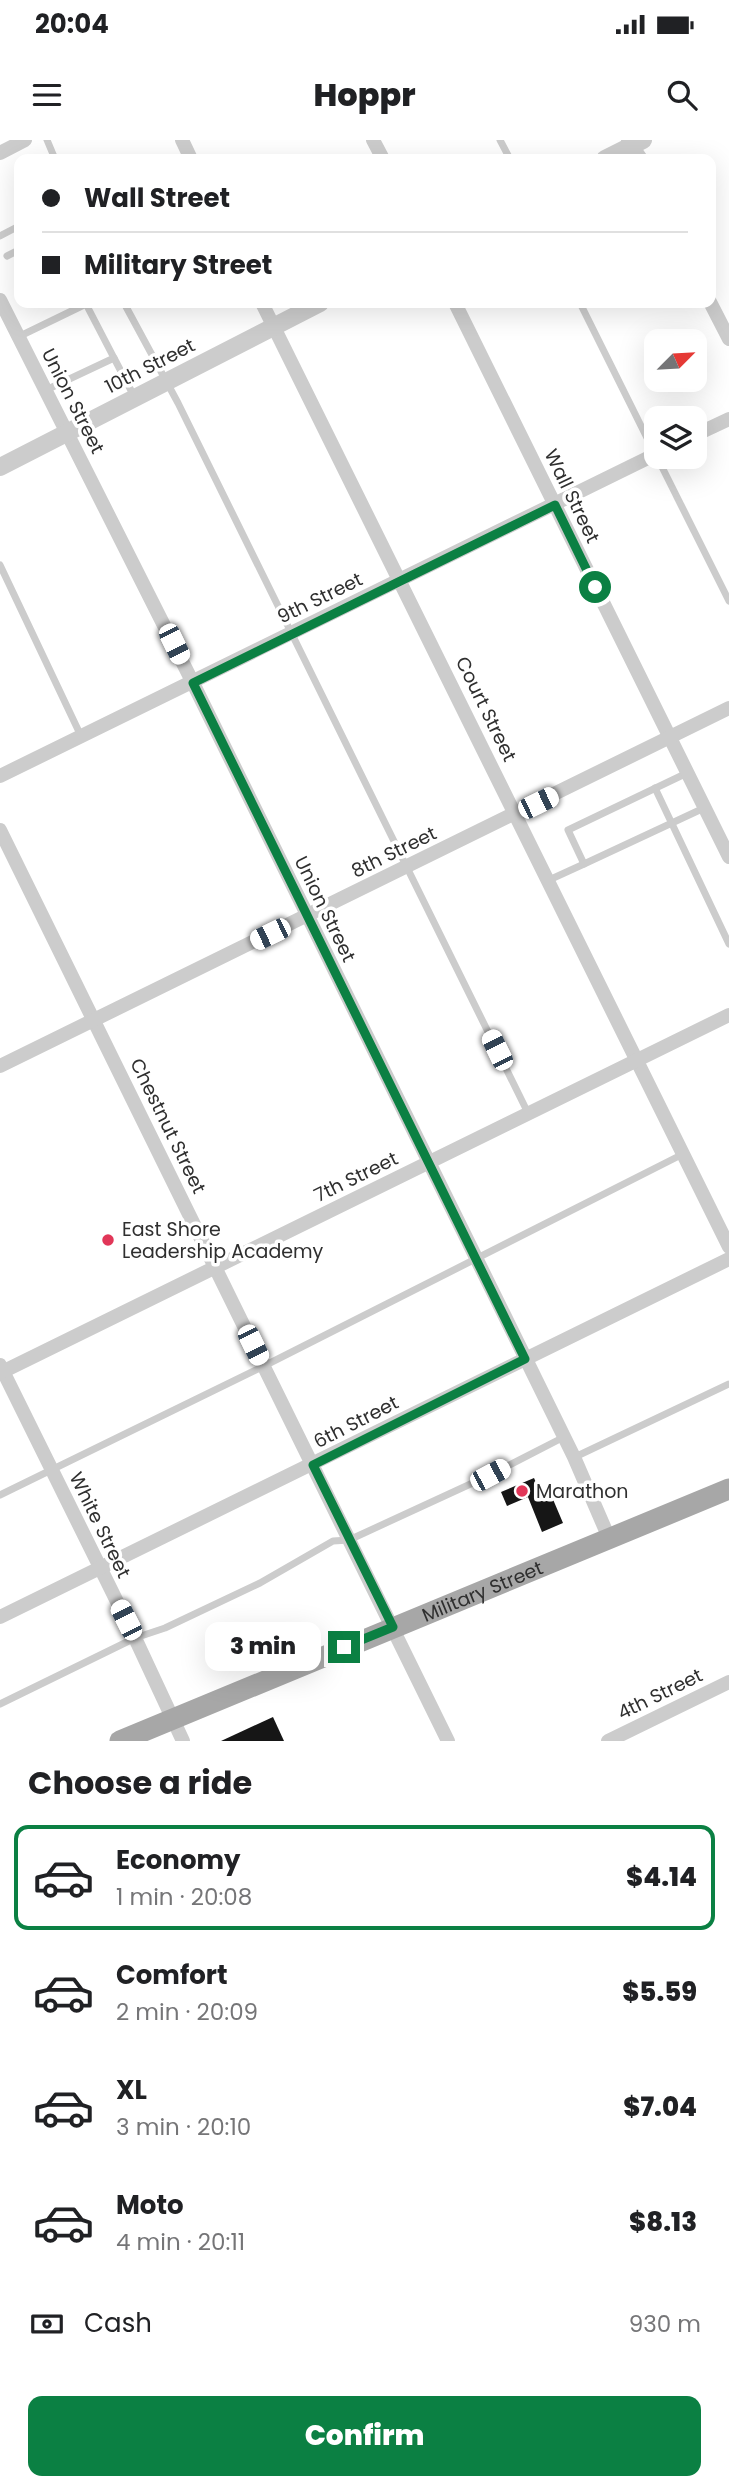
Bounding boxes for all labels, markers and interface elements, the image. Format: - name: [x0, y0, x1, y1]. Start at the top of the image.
- text: 20:04: [35, 6, 109, 42]
- text: Hoppr: [314, 72, 415, 117]
- icon: menu: [28, 76, 66, 114]
- icon: search: [663, 76, 701, 114]
- text: Wall Street: [84, 180, 230, 216]
- text: Military Street: [84, 247, 272, 283]
- north arrow: [644, 329, 707, 392]
- map controls: [644, 329, 707, 469]
- street label: 10th Street: [100, 332, 200, 400]
- street label: Union Street: [35, 344, 111, 458]
- button: layers: [644, 406, 707, 469]
- street label: Wall Street: [538, 444, 606, 548]
- street label: 9th Street: [273, 566, 367, 630]
- route start: [579, 571, 611, 603]
- car: [156, 621, 193, 667]
- street label: Court Street: [449, 652, 523, 766]
- car: [515, 784, 562, 822]
- street label: 8th Street: [347, 820, 441, 884]
- street label: Union Street: [288, 852, 362, 967]
- car: [247, 915, 294, 953]
- car: [479, 1027, 516, 1073]
- street label: Chestnut Street: [124, 1054, 212, 1198]
- street label: 7th Street: [310, 1145, 403, 1209]
- place label: East Shore Leadership Academy: [122, 1216, 324, 1265]
- marker: East Shore Leadership Academy: [100, 1232, 116, 1248]
- car: [235, 1322, 272, 1368]
- street label: 6th Street: [309, 1389, 403, 1455]
- car: [467, 1456, 514, 1494]
- street label: White Street: [63, 1467, 137, 1583]
- place label: Marathon: [536, 1478, 629, 1505]
- marker: Marathon: [514, 1483, 530, 1499]
- street label: Military Street: [418, 1554, 547, 1628]
- car: [108, 1597, 145, 1643]
- callout: 3 min: [204, 1622, 320, 1672]
- text: 3 min: [230, 1630, 296, 1662]
- route end: [328, 1631, 360, 1663]
- street label: 4th Street: [613, 1662, 707, 1726]
- text: Choose a ride: [28, 1760, 252, 1805]
- text: Economy: [116, 1842, 240, 1878]
- icon: car: [32, 1846, 95, 1909]
- text: $4.14: [626, 1859, 697, 1895]
- text: 1 min · 20:08: [116, 1881, 252, 1913]
- text: Comfort: [116, 1957, 228, 1993]
- icon: car: [32, 1961, 95, 2024]
- text: $5.59: [622, 1974, 697, 2010]
- text: 2 min · 20:09: [116, 1996, 258, 2028]
- text: XL: [116, 2072, 147, 2108]
- icon: car: [32, 2076, 95, 2139]
- text: $7.04: [623, 2089, 697, 2125]
- text: 3 min · 20:10: [116, 2111, 251, 2143]
- text: Moto: [116, 2187, 184, 2223]
- icon: car: [32, 2191, 95, 2254]
- text: $8.13: [629, 2204, 697, 2240]
- text: 4 min · 20:11: [116, 2226, 245, 2258]
- icon: cash: [28, 2305, 66, 2343]
- text: Cash: [84, 2305, 152, 2341]
- text: 930 m: [629, 2308, 701, 2340]
- button: Confirm: [28, 2396, 701, 2476]

